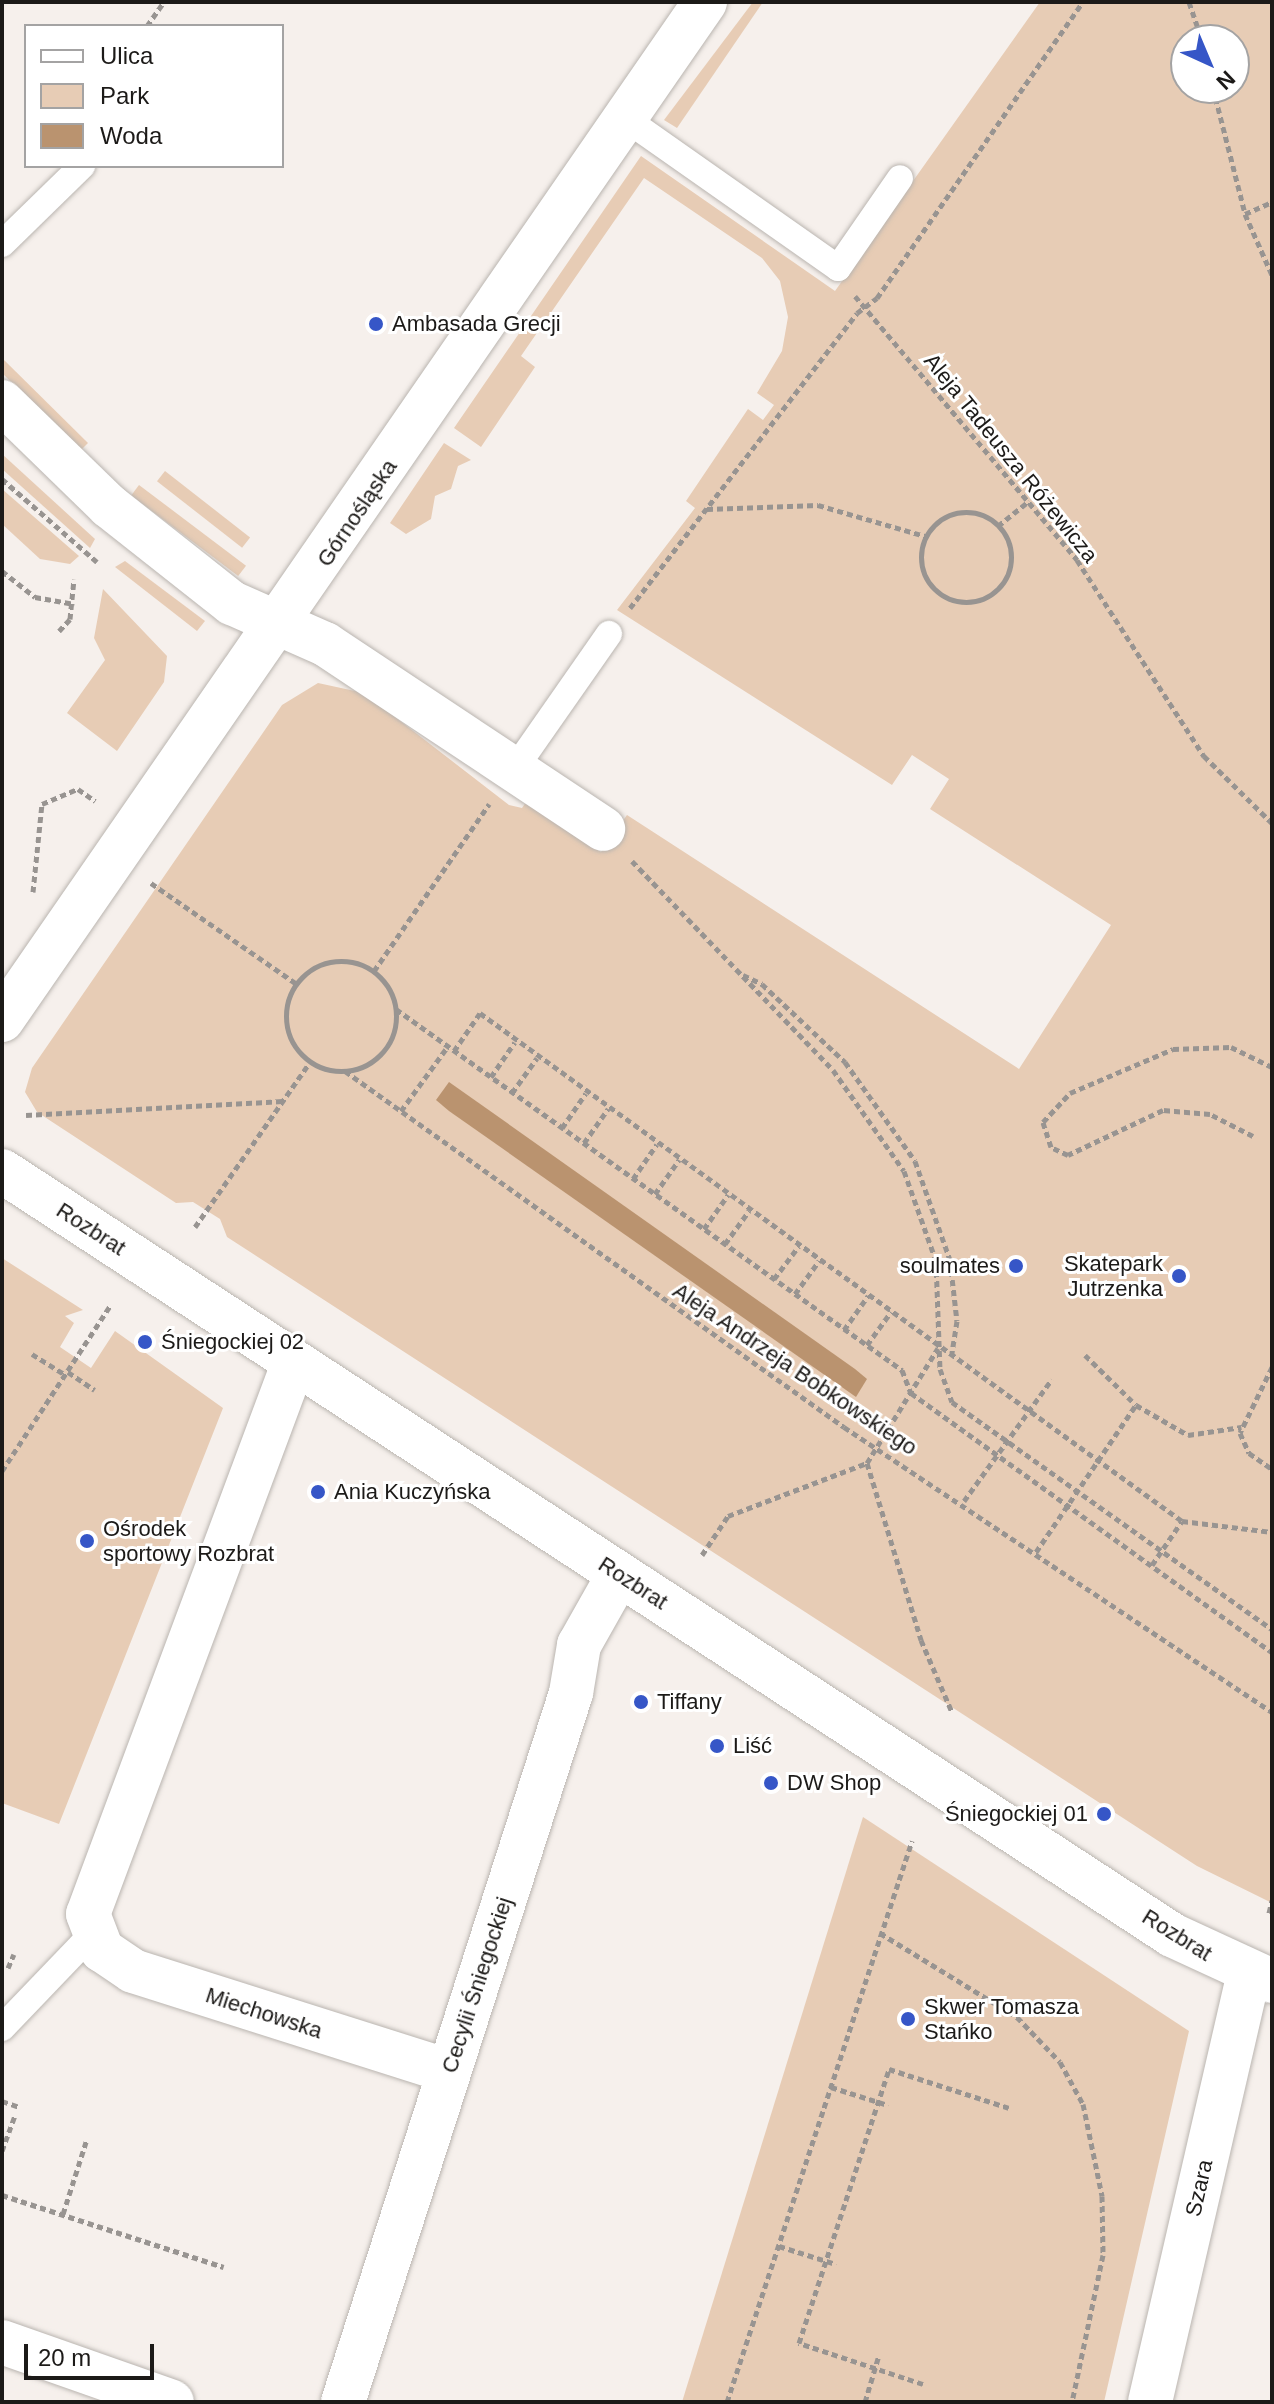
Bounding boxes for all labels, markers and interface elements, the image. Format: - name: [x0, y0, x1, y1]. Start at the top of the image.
- legend: [24, 24, 284, 168]
- north arrow: [1170, 24, 1250, 104]
- text: Ulica: [100, 42, 153, 69]
- text: N: [1211, 66, 1240, 95]
- text: Park: [100, 82, 149, 109]
- text: Woda: [100, 122, 162, 149]
- place label: Ambasada Grecji: [392, 311, 561, 337]
- marker: Ambasada Grecji: [367, 315, 385, 333]
- street label: Aleja Tadeusza Różewicza: [918, 348, 1104, 568]
- street label: Górnośląska: [312, 454, 402, 572]
- street label: Rozbrat: [52, 1197, 130, 1261]
- place label: Skatepark Jutrzenka: [1064, 1250, 1163, 1302]
- place label: soulmates: [900, 1253, 1000, 1279]
- marker: soulmates: [1007, 1257, 1025, 1275]
- marker: Skatepark Jutrzenka: [1170, 1267, 1188, 1285]
- street label: Aleja Andrzeja Bobkowskiego: [667, 1277, 923, 1461]
- place label: Śniegockiej 02: [161, 1329, 304, 1355]
- marker: Śniegockiej 02: [136, 1333, 154, 1351]
- place label: Ania Kuczyńska: [334, 1479, 491, 1505]
- marker: Ania Kuczyńska: [309, 1483, 327, 1501]
- place label: Ośrodek sportowy Rozbrat: [103, 1515, 274, 1566]
- marker: Ośrodek sportowy Rozbrat: [78, 1532, 96, 1550]
- street label: Rozbrat: [594, 1551, 672, 1615]
- place label: Tiffany: [657, 1689, 722, 1715]
- marker: Tiffany: [632, 1693, 650, 1711]
- place label: Liść: [733, 1733, 772, 1759]
- marker: Liść: [708, 1737, 726, 1755]
- place label: DW Shop: [787, 1770, 881, 1796]
- marker: DW Shop: [762, 1774, 780, 1792]
- place label: Śniegockiej 01: [945, 1801, 1088, 1827]
- marker: Śniegockiej 01: [1095, 1805, 1113, 1823]
- street label: Cecylii Śniegockiej: [436, 1894, 518, 2076]
- street label: Rozbrat: [1137, 1903, 1217, 1967]
- street label: Miechowska: [202, 1982, 326, 2044]
- place label: Skwer Tomasza Stańko: [924, 1993, 1079, 2044]
- marker: Skwer Tomasza Stańko: [899, 2010, 917, 2028]
- street label: Szara: [1180, 2157, 1218, 2219]
- scale bar: [28, 2328, 158, 2378]
- text: 20 m: [38, 2344, 91, 2371]

